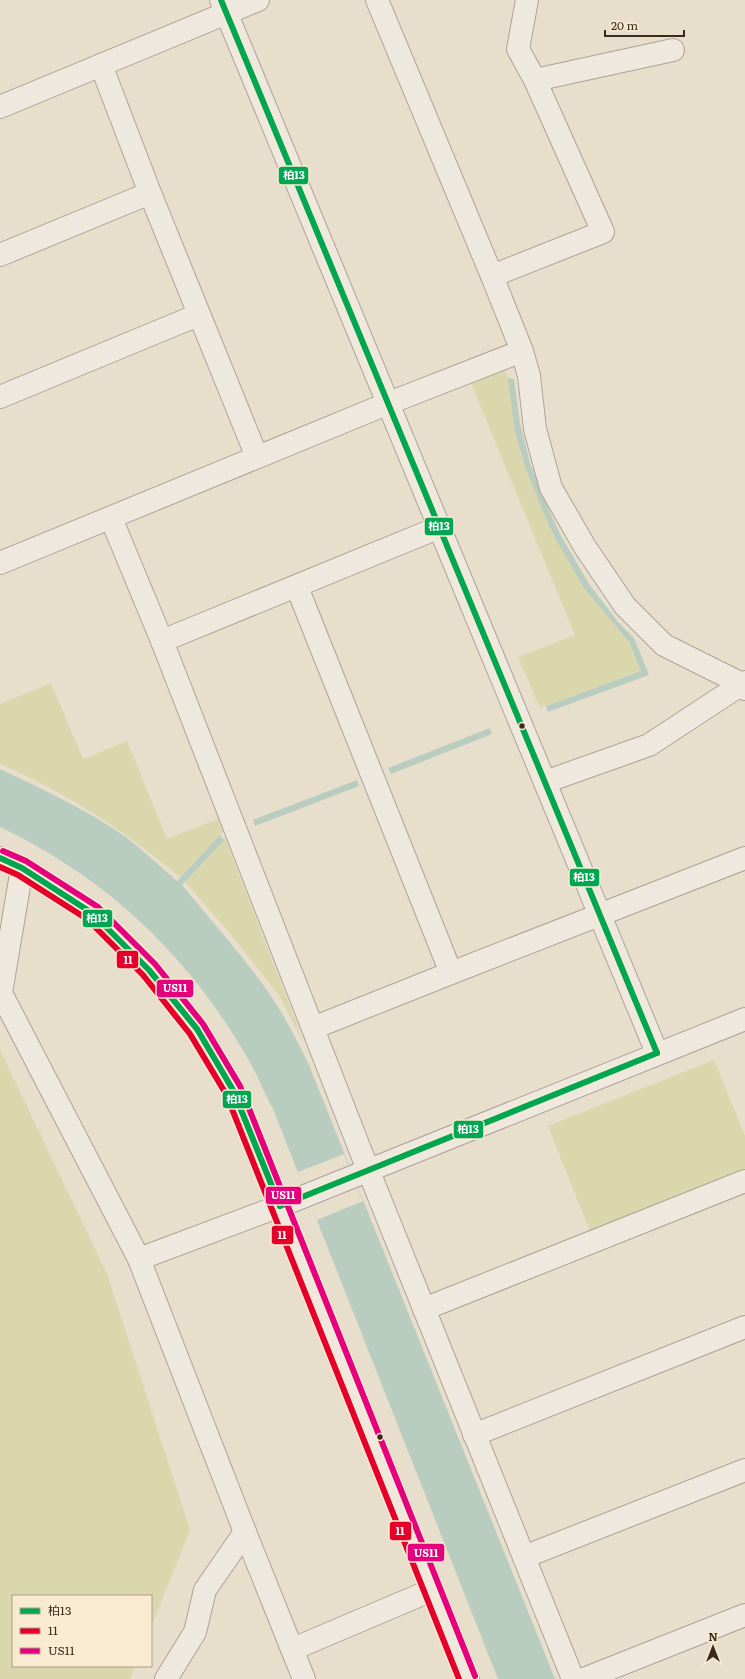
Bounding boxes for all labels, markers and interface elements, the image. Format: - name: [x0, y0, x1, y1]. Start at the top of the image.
- scale bar: [605, 12, 684, 38]
- text: 20 m: [611, 16, 638, 34]
- line badge: 柏13: [278, 166, 309, 185]
- text: 柏13: [283, 166, 305, 182]
- line badge: 柏13: [424, 517, 454, 536]
- text: 柏13: [428, 517, 450, 533]
- unlabelled marker: [517, 721, 527, 731]
- line badge: 柏13: [569, 868, 600, 887]
- text: 柏13: [573, 868, 595, 884]
- line badge: 柏13: [82, 909, 113, 928]
- text: 柏13: [86, 909, 108, 925]
- line badge: 11: [116, 950, 139, 969]
- text: 11: [123, 951, 133, 967]
- line badge: US11: [156, 979, 194, 998]
- text: US11: [163, 979, 188, 995]
- line badge: 柏13: [222, 1090, 252, 1109]
- text: 柏13: [226, 1090, 248, 1106]
- line badge: 柏13: [453, 1120, 484, 1139]
- text: 柏13: [457, 1120, 479, 1136]
- line badge: US11: [265, 1186, 302, 1205]
- text: US11: [271, 1186, 296, 1202]
- line badge: 11: [271, 1225, 294, 1245]
- text: 11: [277, 1226, 287, 1242]
- unlabelled marker: [375, 1432, 385, 1442]
- line badge: 11: [389, 1521, 412, 1541]
- text: 11: [395, 1522, 405, 1538]
- line badge: US11: [407, 1543, 445, 1562]
- text: US11: [414, 1544, 439, 1560]
- legend: [12, 1595, 152, 1667]
- text: 柏13: [48, 1601, 71, 1619]
- text: 11: [48, 1621, 58, 1639]
- north arrow: [693, 1627, 733, 1667]
- text: N: [708, 1628, 718, 1644]
- text: US11: [48, 1641, 75, 1659]

